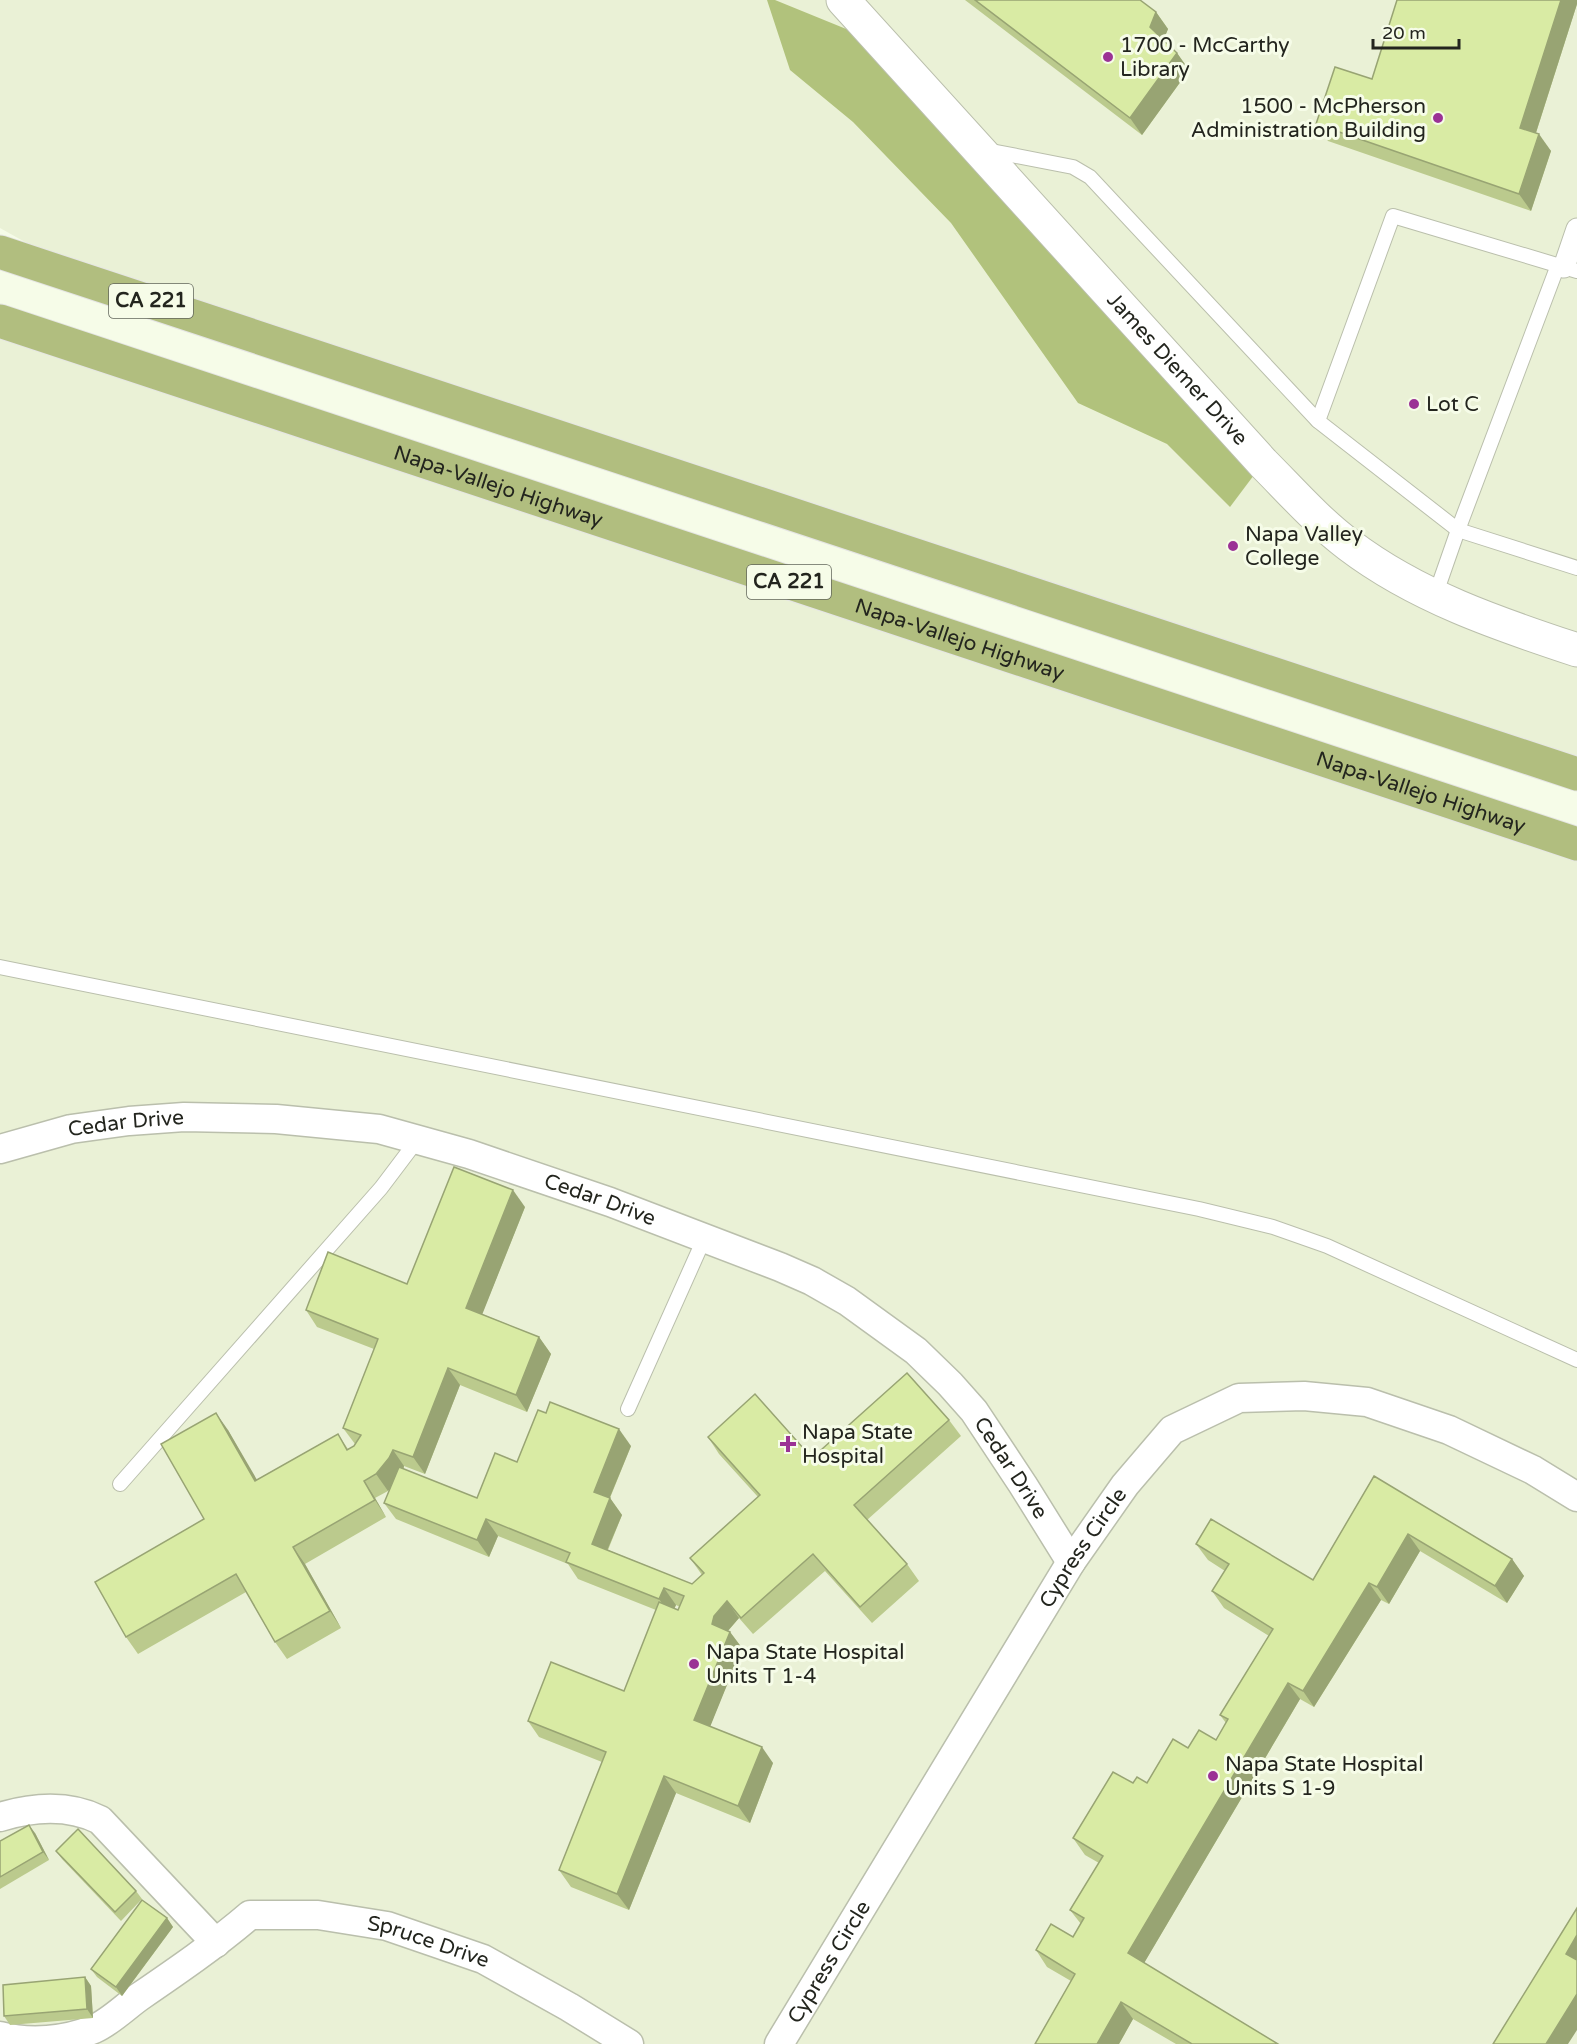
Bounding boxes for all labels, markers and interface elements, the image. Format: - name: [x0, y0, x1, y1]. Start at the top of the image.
- scale bar: [1373, 12, 1458, 50]
- text: 20 m: [1382, 22, 1426, 44]
- place label: 1700 - McCarthy Library: [1120, 33, 1290, 82]
- marker: 1700 - McCarthy Library: [1101, 50, 1115, 64]
- place label: 1500 - McPherson Administration Building: [1191, 94, 1426, 143]
- marker: 1500 - McPherson Administration Building: [1431, 111, 1445, 125]
- road number: CA 221: [109, 284, 193, 318]
- street label: James Diemer Drive: [1102, 287, 1253, 450]
- place label: Lot C: [1426, 392, 1479, 417]
- marker: Lot C: [1407, 397, 1421, 411]
- street label: Napa-Vallejo Highway: [390, 440, 606, 533]
- place label: Napa Valley College: [1245, 522, 1363, 571]
- marker: Napa Valley College: [1226, 539, 1240, 553]
- road number: CA 221: [747, 565, 831, 599]
- street label: Napa-Vallejo Highway: [852, 593, 1067, 686]
- street label: Napa-Vallejo Highway: [1313, 746, 1529, 839]
- street label: Cedar Drive: [66, 1105, 185, 1142]
- street label: Cedar Drive: [541, 1168, 659, 1231]
- street label: Cedar Drive: [969, 1412, 1053, 1523]
- place label: Napa State Hospital: [802, 1420, 913, 1469]
- marker: Napa State Hospital: [779, 1435, 797, 1453]
- street label: Cypress Circle: [1034, 1483, 1132, 1612]
- place label: Napa State Hospital Units T 1-4: [706, 1640, 904, 1689]
- marker: Napa State Hospital Units T 1-4: [687, 1657, 701, 1671]
- place label: Napa State Hospital Units S 1-9: [1225, 1752, 1423, 1801]
- marker: Napa State Hospital Units S 1-9: [1206, 1769, 1220, 1783]
- street label: Cypress Circle: [782, 1896, 876, 2028]
- street label: Spruce Drive: [366, 1911, 493, 1973]

